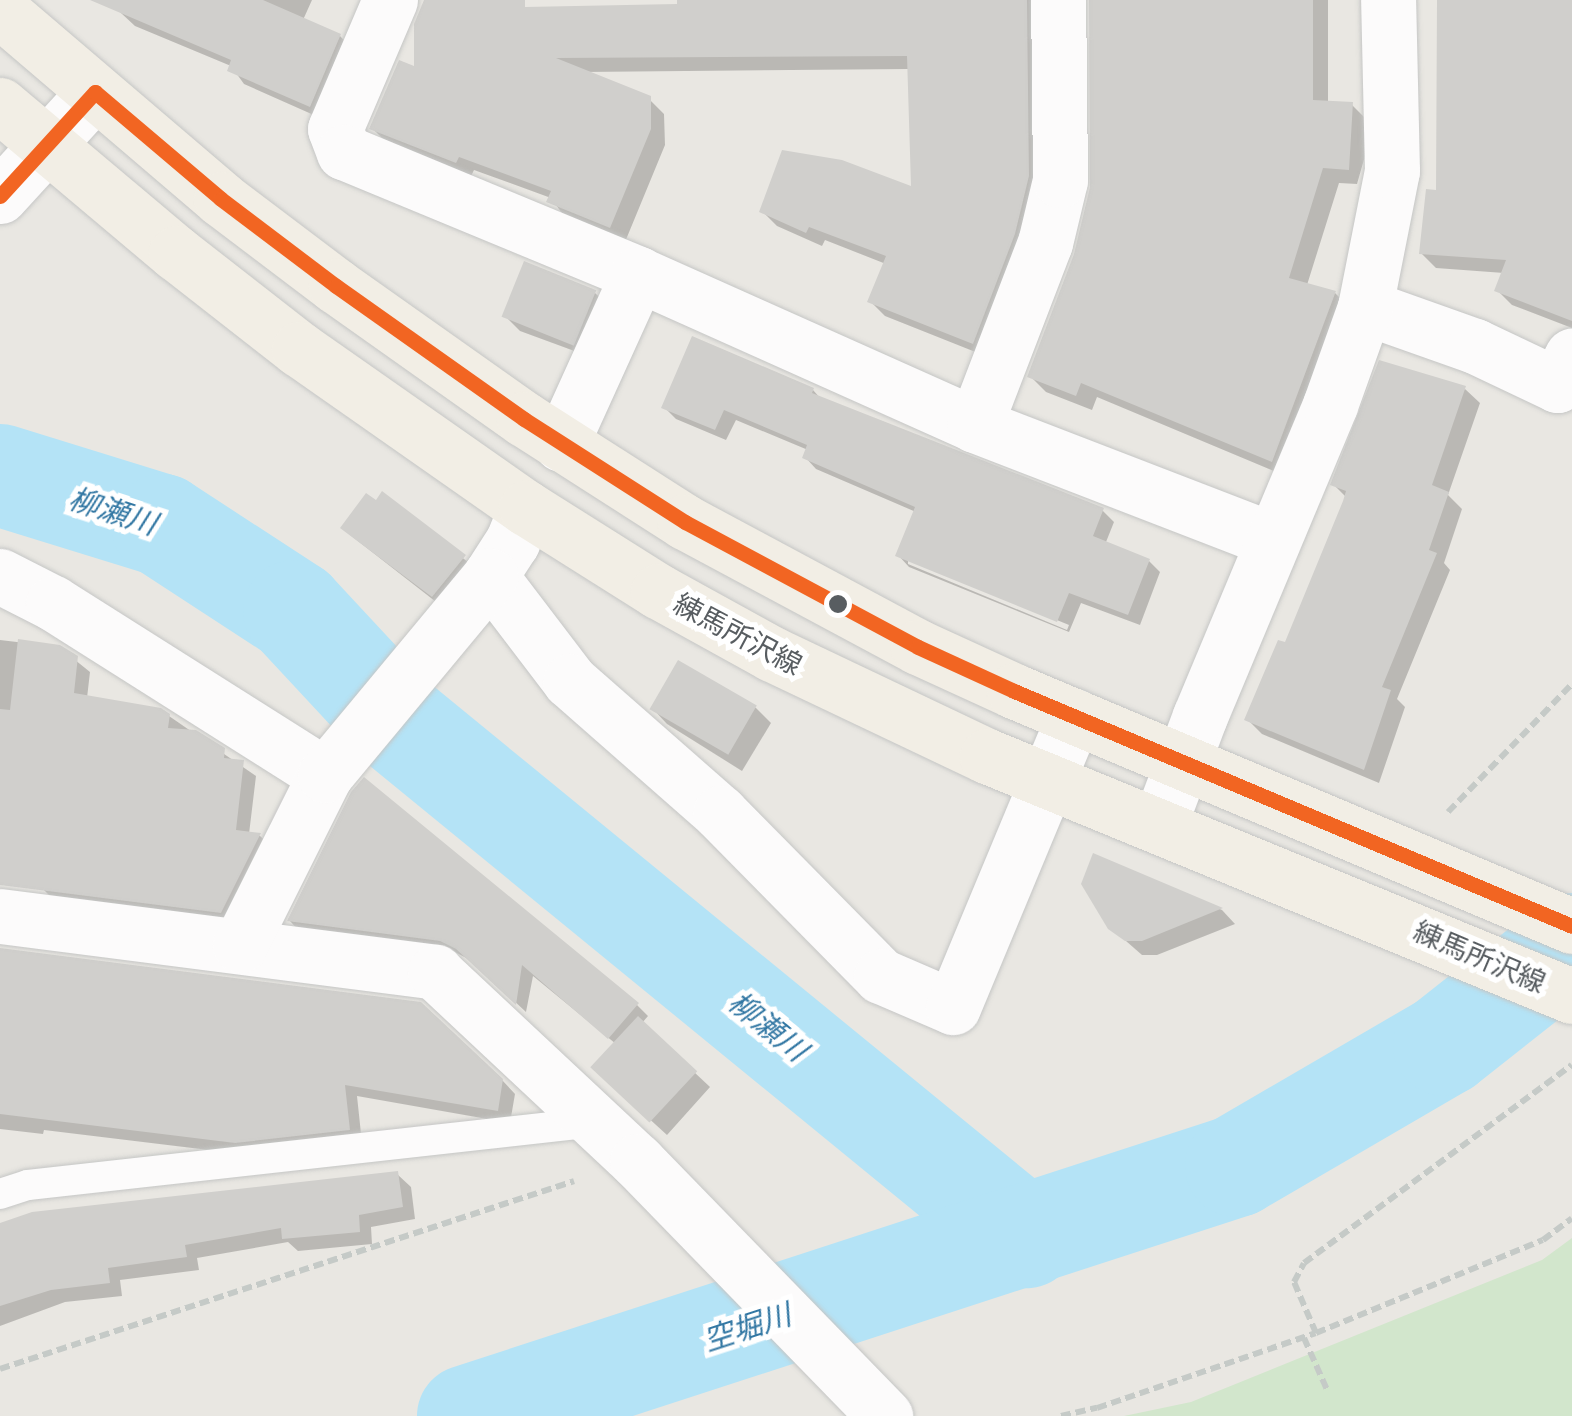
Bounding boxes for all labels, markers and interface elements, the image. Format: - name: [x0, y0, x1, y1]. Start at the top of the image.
- water label: 柳瀬川: [65, 480, 161, 542]
- street label: 練馬所沢線: [668, 586, 808, 682]
- unlabelled marker: [828, 594, 848, 614]
- street label: 練馬所沢線: [1409, 914, 1551, 1000]
- water label: 柳瀬川: [722, 984, 814, 1068]
- water label: 空堀川: [699, 1296, 795, 1358]

